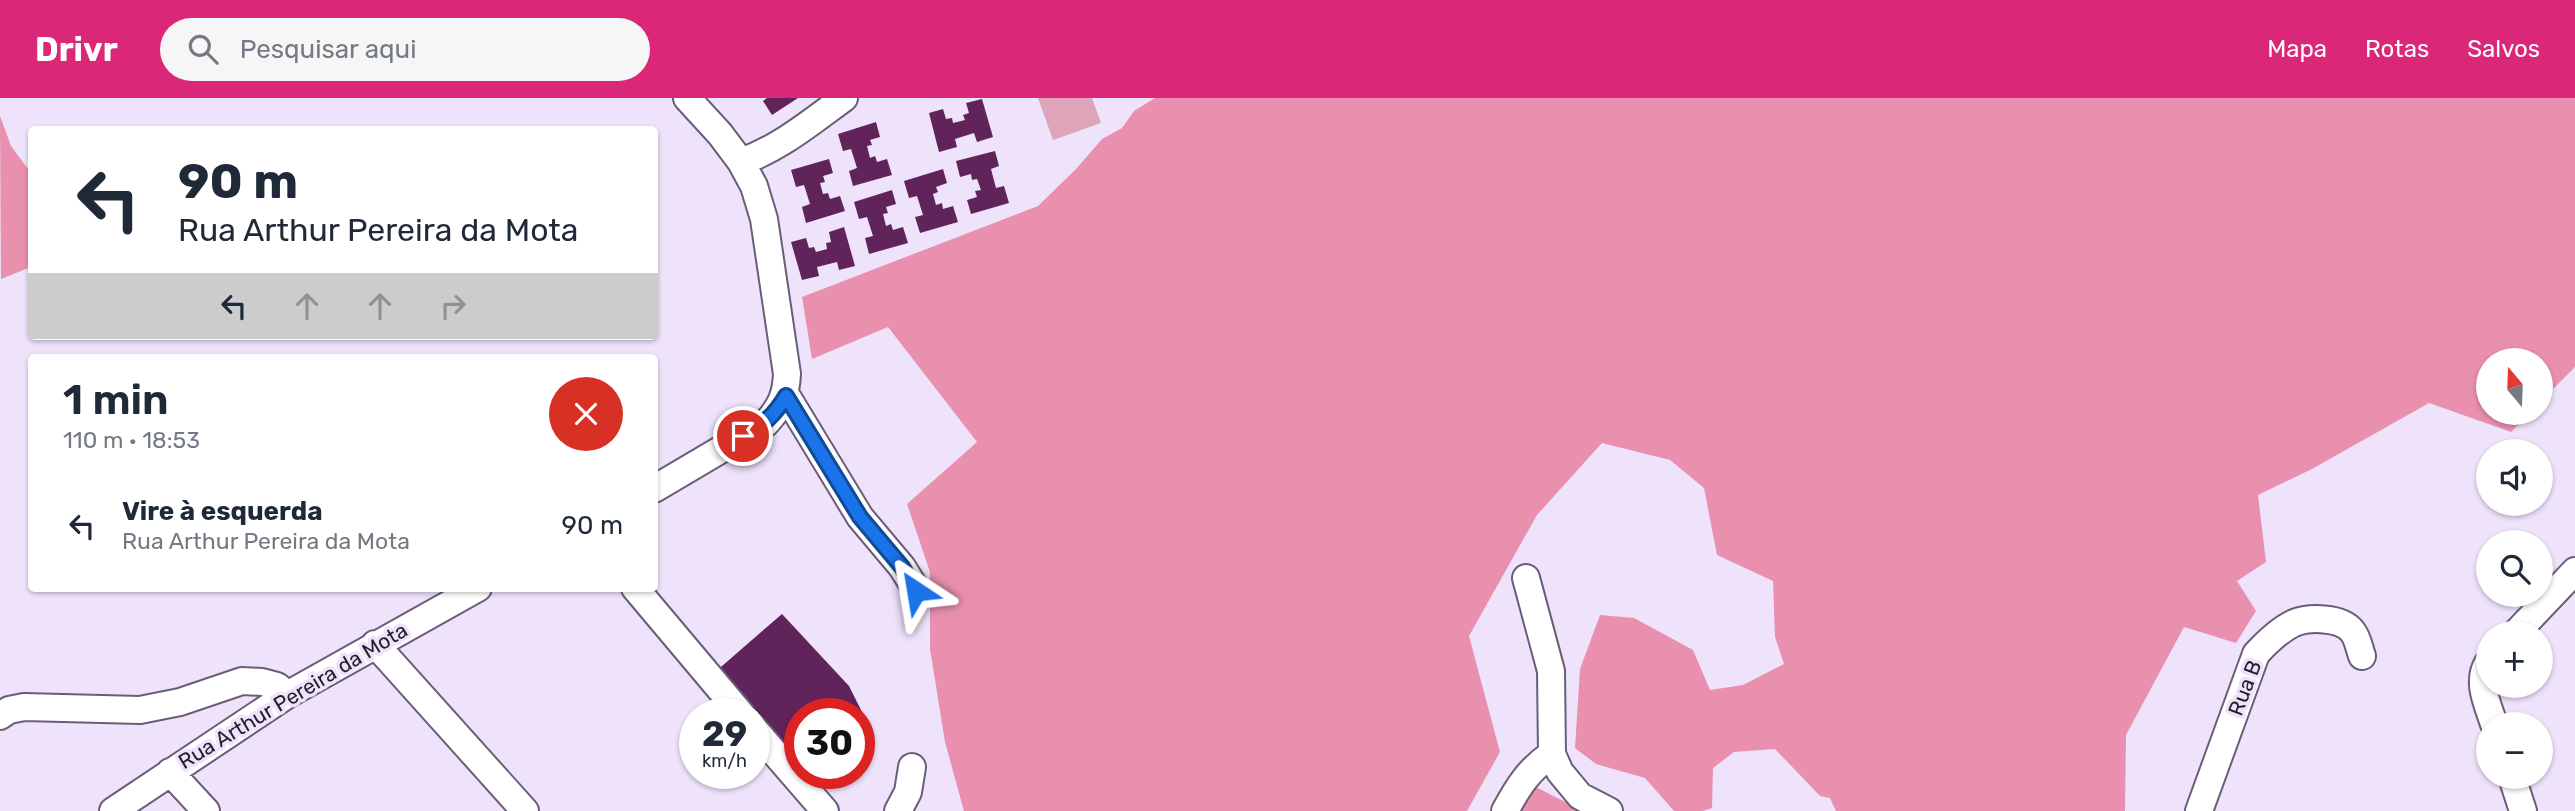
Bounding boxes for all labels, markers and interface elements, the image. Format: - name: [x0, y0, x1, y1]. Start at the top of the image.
- search box: [160, 18, 650, 81]
- text: Drivr: [35, 30, 118, 69]
- icon: search: [184, 30, 222, 68]
- text: Pesquisar aqui: [240, 34, 417, 65]
- text: Mapa: [2267, 35, 2327, 63]
- text: Rotas: [2365, 35, 2429, 63]
- text: Salvos: [2467, 35, 2540, 63]
- text: 90 m: [178, 152, 298, 210]
- icon: left: [63, 154, 154, 245]
- text: Rua Arthur Pereira da Mota: [178, 211, 579, 249]
- icon: left: [215, 287, 253, 325]
- icon: ahead: [288, 287, 326, 325]
- icon: ahead: [361, 287, 399, 325]
- icon: right: [434, 287, 472, 325]
- north arrow: [2476, 348, 2553, 425]
- map controls: [2476, 348, 2553, 789]
- text: 1 min: [63, 375, 169, 425]
- button: close: [549, 377, 623, 451]
- pin: [713, 406, 773, 466]
- icon: arrive: [724, 417, 762, 455]
- text: 110 m · 18:53: [63, 426, 200, 454]
- button: sound: [2476, 439, 2553, 516]
- text: Vire à esquerda: [122, 496, 323, 527]
- icon: left: [63, 507, 101, 545]
- text: 90 m: [562, 510, 623, 541]
- text: Rua Arthur Pereira da Mota: [122, 527, 410, 555]
- button: search: [2476, 530, 2553, 607]
- position arrow: [879, 554, 953, 628]
- street label: Rua Arthur Pereira da Mota: [174, 617, 412, 774]
- button: +: [2476, 621, 2553, 698]
- street label: Rua B: [2223, 657, 2266, 719]
- speed limit sign: 30: [784, 698, 875, 789]
- button: −: [2476, 712, 2553, 789]
- text: 29: [702, 713, 747, 755]
- text: km/h: [702, 750, 747, 772]

